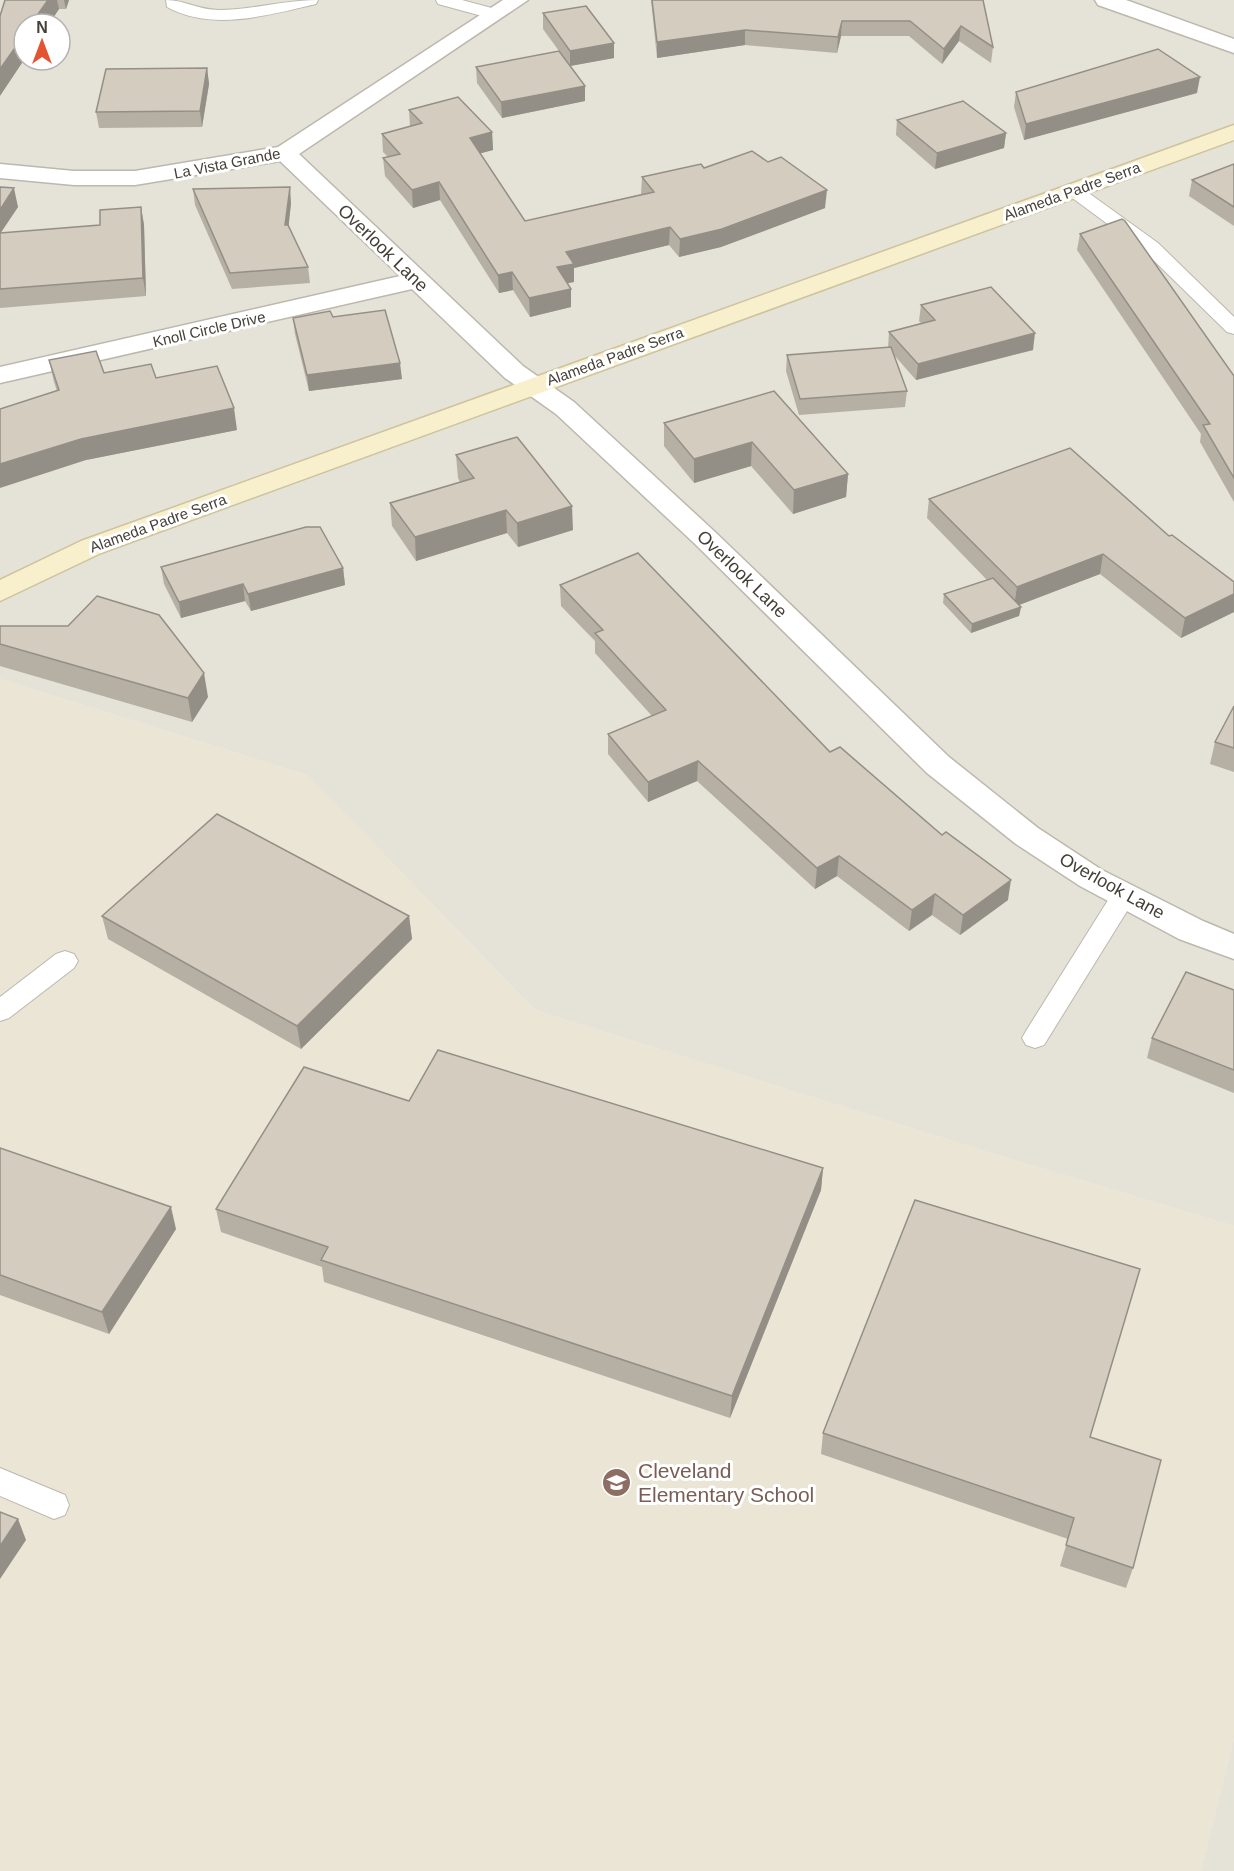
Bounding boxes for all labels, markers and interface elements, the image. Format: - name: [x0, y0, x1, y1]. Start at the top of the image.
- north arrow: [12, 12, 72, 72]
- text: N: [36, 19, 48, 36]
- street label: La Vista Grande: [172, 144, 282, 182]
- street label: Alameda Padre Serra: [1001, 158, 1143, 224]
- street label: Overlook Lane: [334, 200, 432, 296]
- street label: Knoll Circle Drive: [151, 308, 267, 350]
- street label: Alameda Padre Serra: [544, 323, 686, 389]
- street label: Alameda Padre Serra: [87, 490, 229, 556]
- street label: Overlook Lane: [693, 526, 791, 622]
- street label: Overlook Lane: [1056, 849, 1168, 923]
- place label: Cleveland Elementary School: [638, 1459, 814, 1506]
- school or university icon: Cleveland Elementary School: [601, 1466, 633, 1498]

